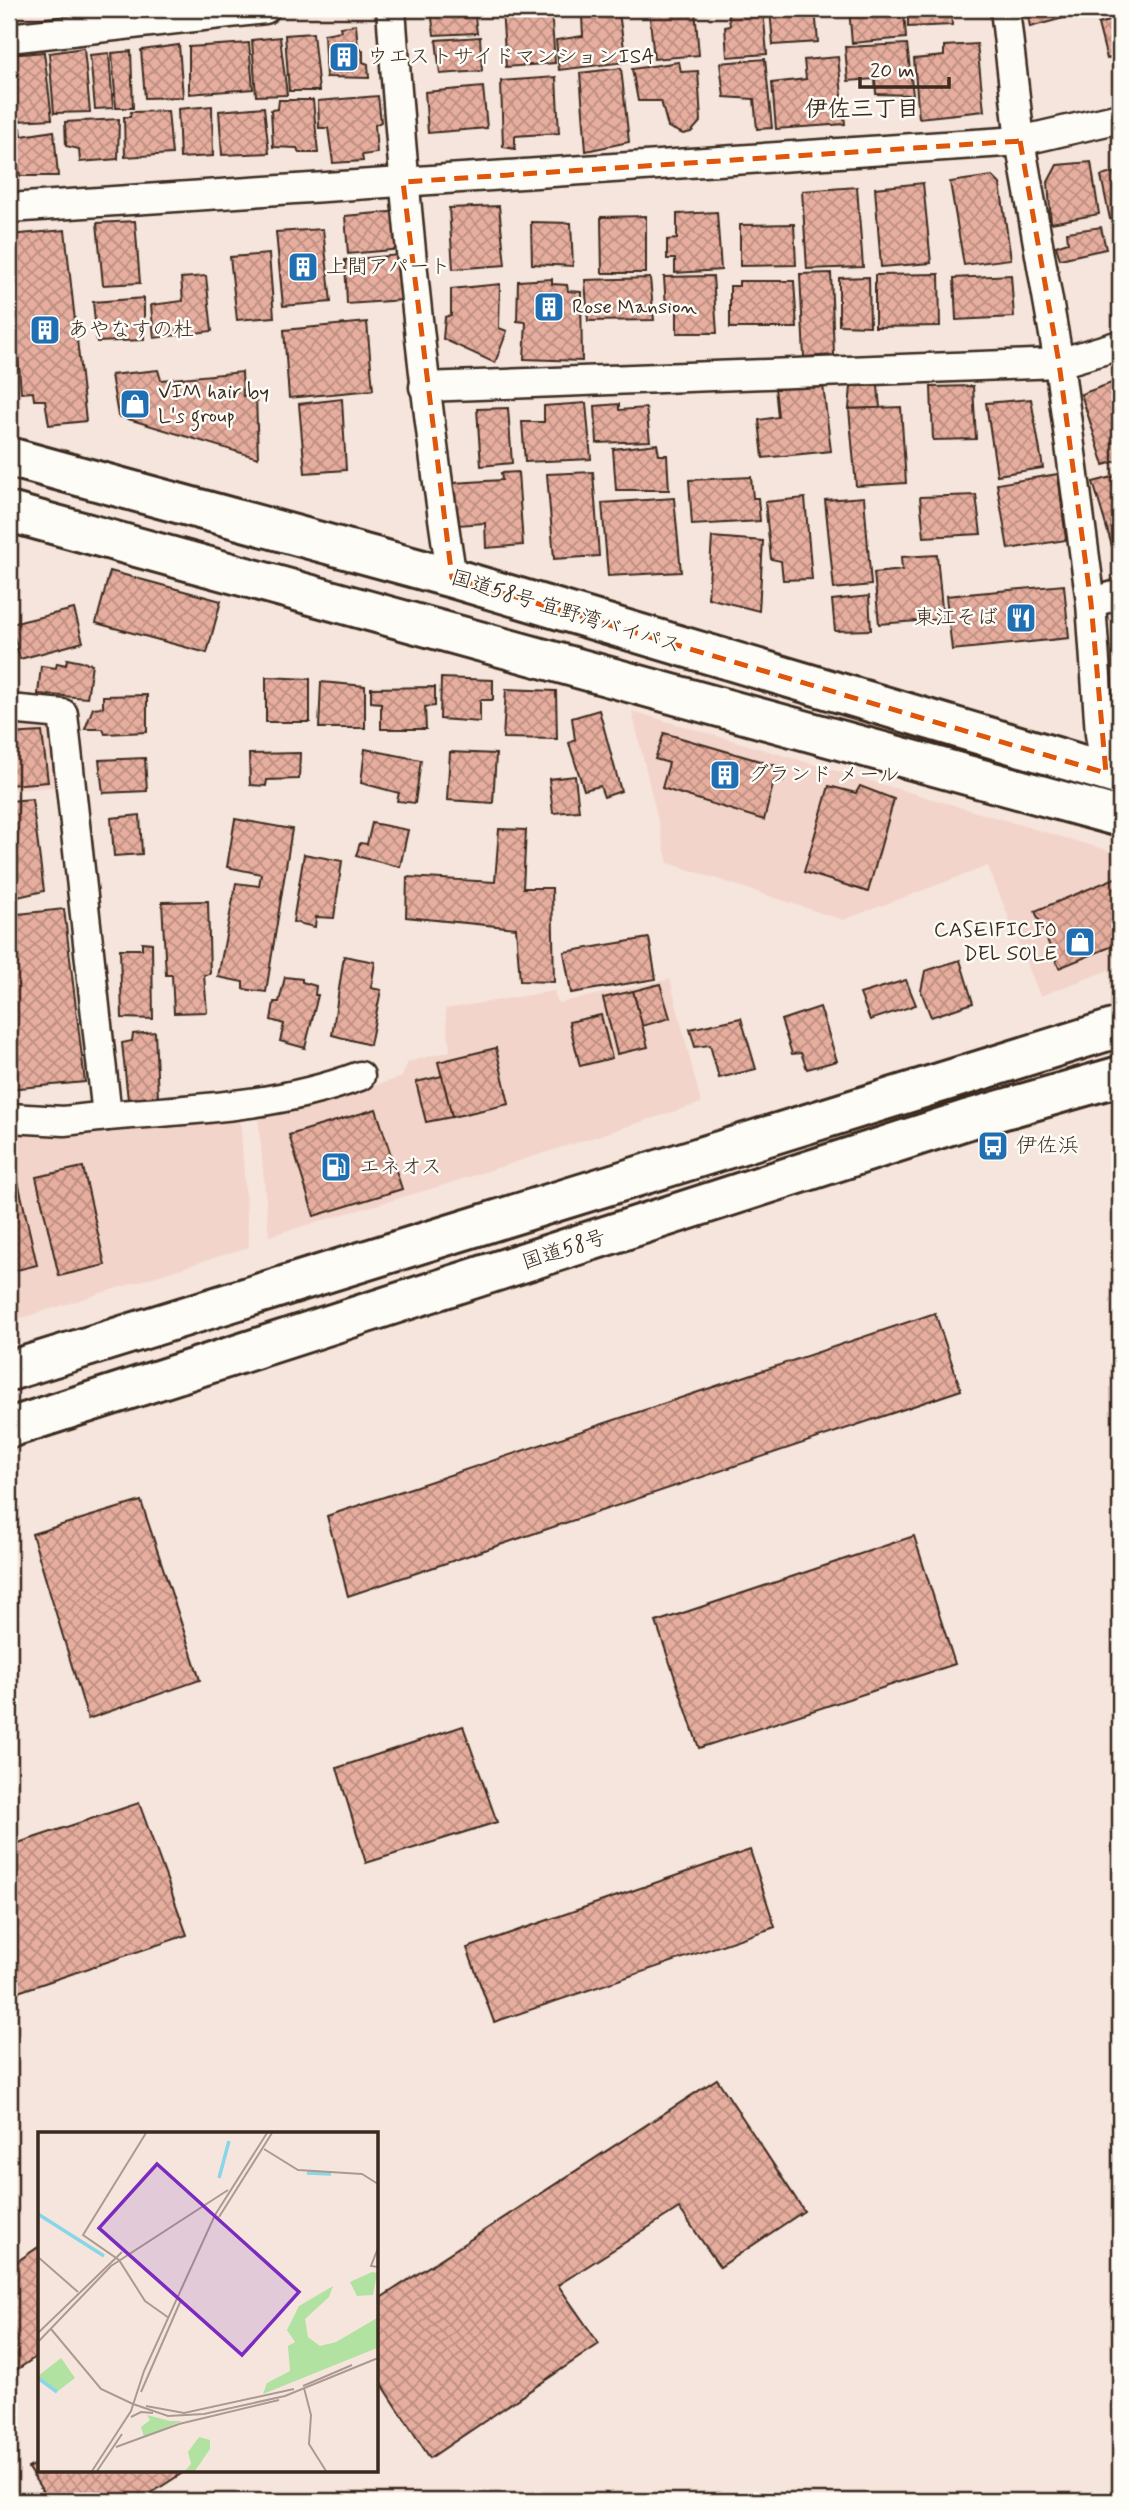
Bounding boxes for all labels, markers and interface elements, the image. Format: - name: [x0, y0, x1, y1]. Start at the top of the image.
- building icon: ウエストサイドマンションISA: [327, 40, 361, 74]
- place label: ウエストサイドマンションISA: [367, 43, 655, 71]
- scale bar: [860, 46, 949, 90]
- text: 20 m: [870, 57, 915, 85]
- district label: 伊佐三丁目: [805, 95, 920, 125]
- building icon: 上間アパート: [286, 250, 320, 284]
- place label: 上間アパート: [326, 253, 451, 281]
- building icon: Rose Mansion: [532, 290, 566, 324]
- place label: Rose Mansion: [572, 293, 698, 321]
- building icon: あやなすの杜: [28, 313, 62, 347]
- place label: あやなすの杜: [68, 316, 194, 344]
- place label: VIM hair by L's group: [158, 378, 269, 432]
- shop icon: VIM hair by L's group: [118, 387, 152, 421]
- street label: 国道58号 宜野湾バイパス: [447, 564, 685, 660]
- restaurant icon: 東江そば: [1004, 601, 1038, 635]
- place label: 東江そば: [914, 604, 998, 632]
- building icon: グランド メール: [708, 758, 742, 792]
- place label: グランド メール: [748, 761, 899, 789]
- place label: CASEIFICIO DEL SOLE: [934, 916, 1057, 968]
- shop icon: CASEIFICIO DEL SOLE: [1063, 925, 1097, 959]
- bus stop icon: 伊佐浜: [976, 1129, 1010, 1163]
- place label: 伊佐浜: [1016, 1132, 1079, 1160]
- fuel station icon: エネオス: [319, 1150, 353, 1184]
- place label: エネオス: [359, 1153, 442, 1181]
- street label: 国道58号: [518, 1223, 610, 1277]
- inset map: [38, 2132, 378, 2472]

